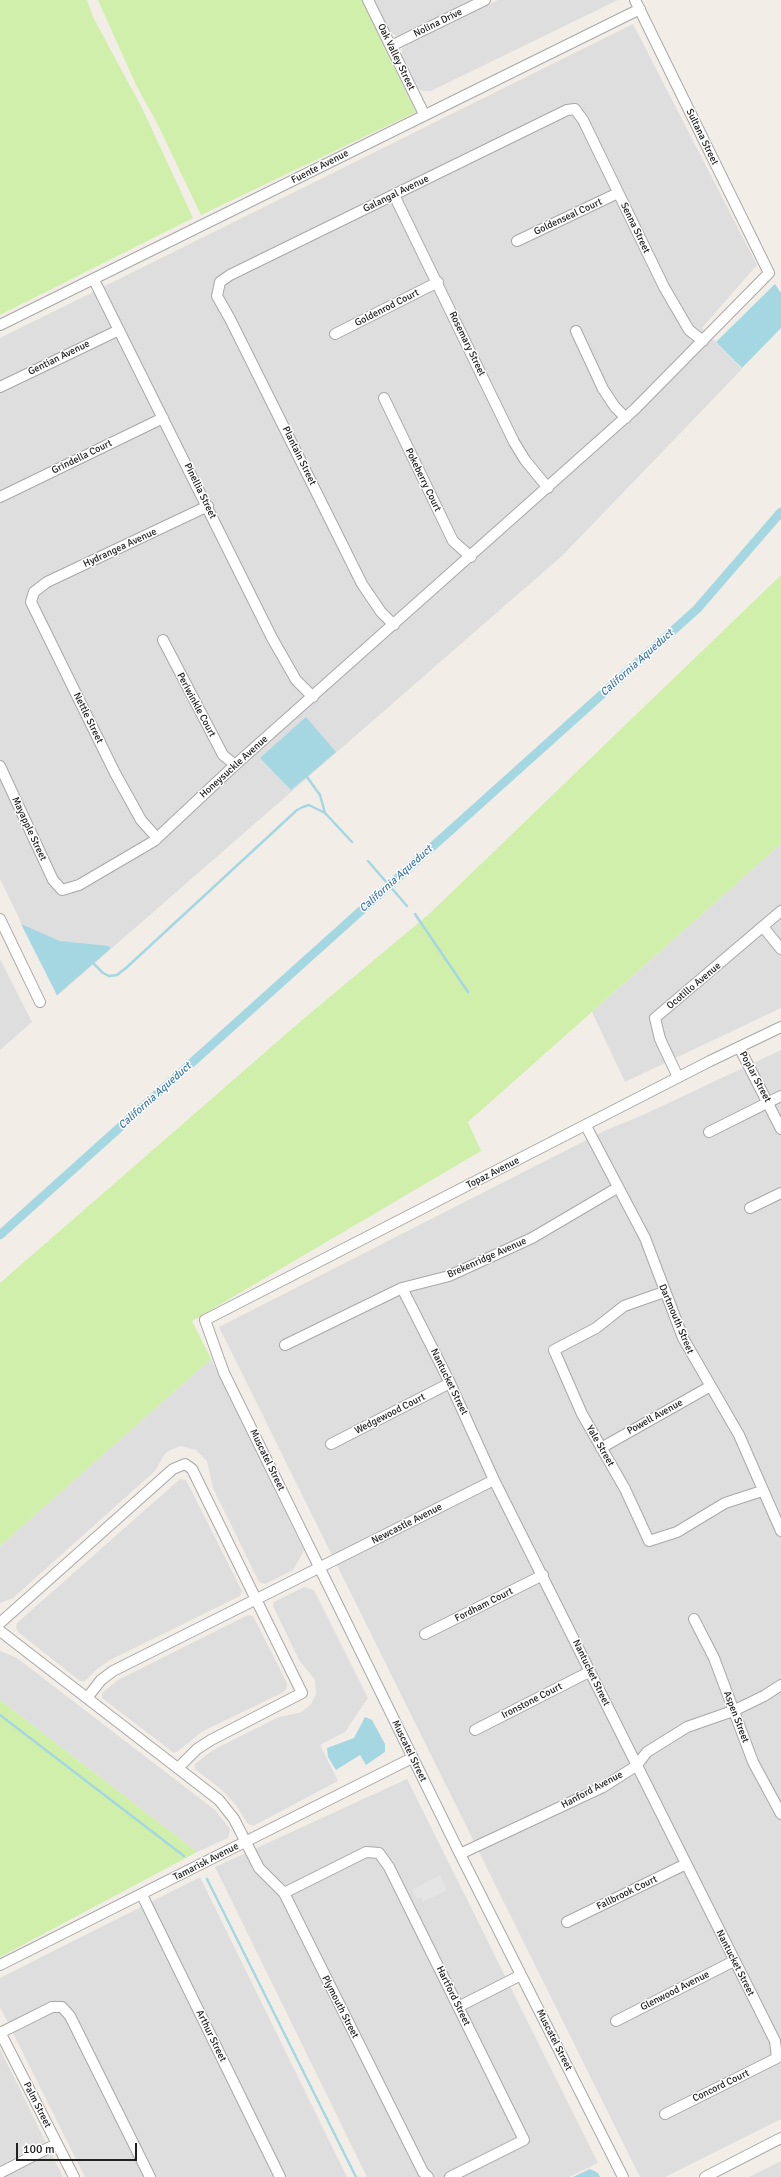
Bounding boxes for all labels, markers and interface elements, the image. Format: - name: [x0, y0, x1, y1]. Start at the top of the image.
- street label: Nolina Drive: [412, 6, 464, 40]
- street label: Oak Valley Street: [375, 22, 417, 92]
- street label: Sultana Street: [683, 107, 721, 167]
- street label: Fuente Avenue: [289, 147, 351, 187]
- street label: Galangal Avenue: [361, 173, 431, 215]
- street label: Goldenseal Court: [532, 196, 604, 238]
- street label: Senna Street: [618, 201, 652, 255]
- street label: Goldenrod Court: [353, 287, 421, 329]
- street label: Rosemary Street: [446, 310, 488, 378]
- street label: Gentian Avenue: [26, 338, 92, 378]
- street label: Plantain Street: [280, 425, 318, 487]
- street label: Grindella Court: [50, 437, 114, 477]
- street label: Pokeberry Court: [402, 446, 444, 514]
- street label: Pinellia Street: [181, 461, 219, 521]
- street label: Hydrangea Avenue: [81, 526, 159, 570]
- water label: California Aqueduct: [598, 627, 676, 699]
- street label: Periwinkle Court: [174, 671, 218, 739]
- street label: Nettle Street: [71, 691, 105, 745]
- street label: Honeysuckle Avenue: [197, 733, 271, 801]
- street label: Mayapple Street: [9, 795, 49, 863]
- water label: California Aqueduct: [357, 843, 435, 915]
- street label: Ocotillo Avenue: [664, 960, 724, 1012]
- street label: Poplar Street: [737, 1050, 773, 1104]
- water label: California Aqueduct: [116, 1060, 194, 1132]
- street label: Topaz Avenue: [465, 1155, 521, 1191]
- street label: Brekenridge Avenue: [446, 1235, 528, 1281]
- street label: Dartmouth Street: [656, 1282, 696, 1356]
- street label: Nantucket Street: [428, 1347, 470, 1417]
- street label: Wedgewood Court: [353, 1391, 427, 1437]
- street label: Powell Avenue: [625, 1397, 685, 1437]
- street label: Yale Street: [583, 1423, 617, 1469]
- street label: Muscatel Street: [247, 1427, 287, 1493]
- street label: Newcastle Avenue: [370, 1501, 444, 1547]
- street label: Fordham Court: [453, 1585, 515, 1625]
- street label: Nantucket Street: [570, 1638, 612, 1708]
- street label: Ironstone Court: [500, 1681, 564, 1721]
- street label: Aspen Street: [721, 1689, 751, 1745]
- street label: Muscatel Street: [389, 1718, 429, 1784]
- street label: Hanford Avenue: [559, 1769, 625, 1811]
- street label: Tamarisk Avenue: [171, 1840, 241, 1884]
- street label: Fallbrook Court: [595, 1873, 659, 1913]
- street label: Nantucket Street: [713, 1928, 757, 1998]
- street label: Hartford Street: [433, 1964, 473, 2028]
- street label: Glenwood Avenue: [638, 1968, 712, 2014]
- street label: Plymouth Street: [319, 1974, 361, 2040]
- street label: Muscatel Street: [533, 2007, 575, 2073]
- street label: Arthur Street: [193, 2008, 229, 2064]
- street label: Concord Court: [691, 2067, 751, 2105]
- street label: Palm Street: [20, 2080, 54, 2130]
- scale bar: [18, 2135, 139, 2161]
- text: 100 m: [23, 2142, 55, 2157]

